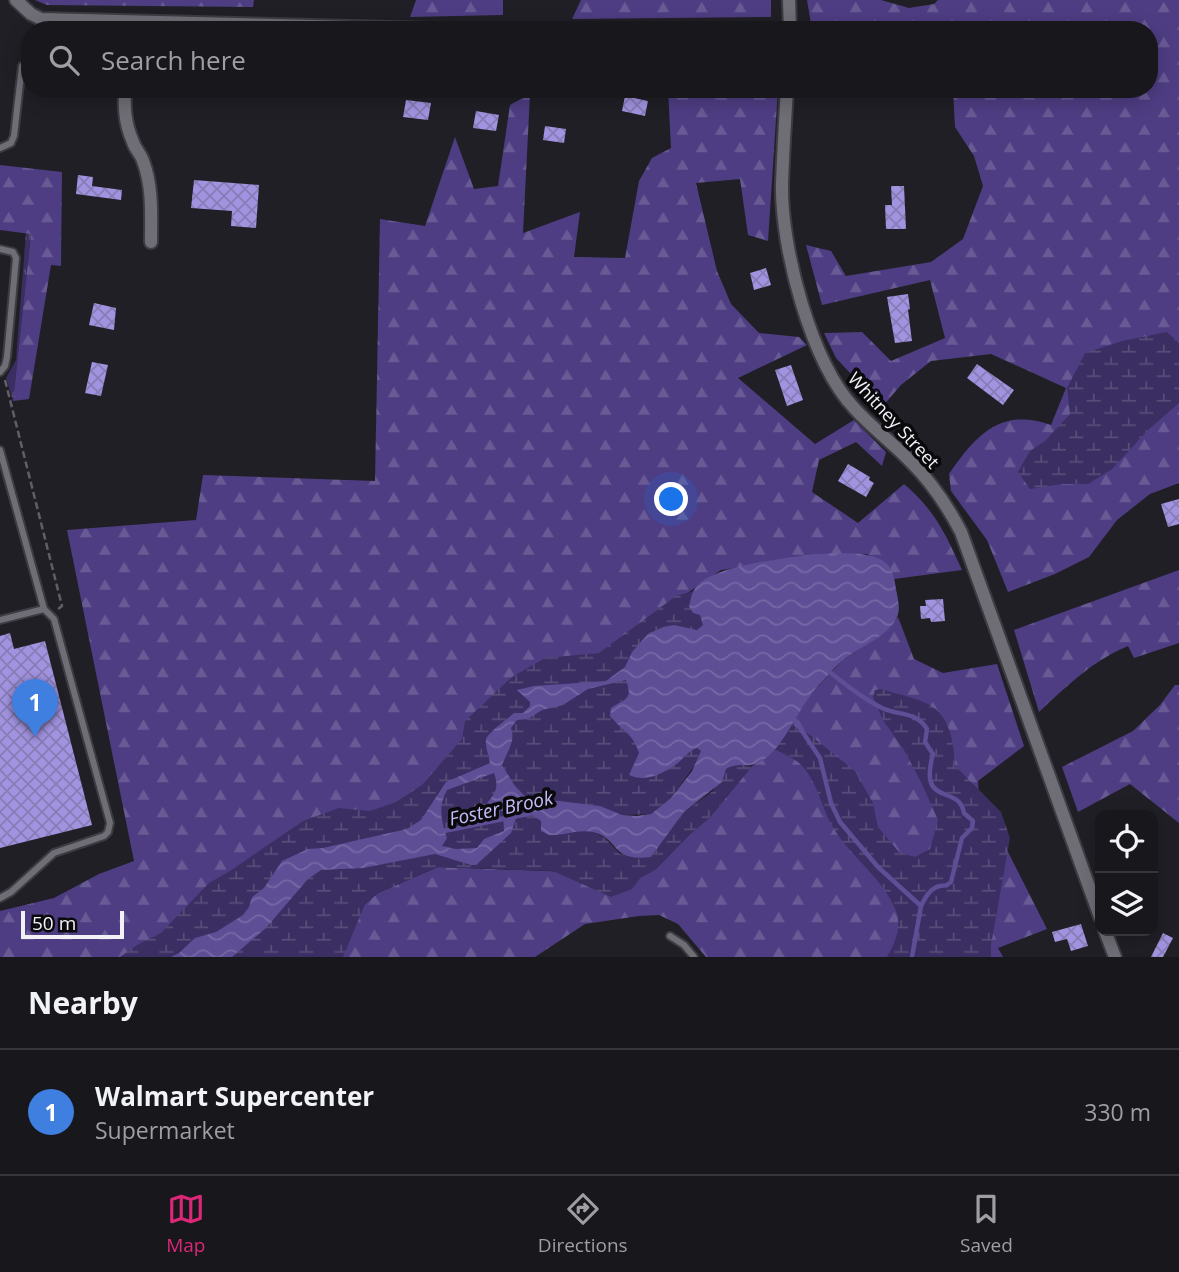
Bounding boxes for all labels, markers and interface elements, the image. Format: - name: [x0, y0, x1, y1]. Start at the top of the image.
- search box: [21, 21, 1158, 98]
- icon: search: [45, 41, 83, 79]
- text: Search here: [101, 42, 246, 78]
- street label: Whitney Street: [843, 367, 945, 473]
- your location: [654, 482, 688, 516]
- pin: 1: [12, 679, 58, 737]
- water label: Foster Brook: [447, 784, 556, 832]
- map controls: [1095, 810, 1158, 936]
- button: locate: [1095, 810, 1158, 873]
- button: layers: [1095, 873, 1158, 936]
- scale bar: [21, 908, 124, 940]
- text: 50 m: [32, 910, 76, 936]
- text: Nearby: [28, 982, 138, 1023]
- text: Walmart Supercenter: [95, 1078, 374, 1114]
- text: 1: [44, 1096, 58, 1128]
- text: 330 m: [1084, 1096, 1151, 1128]
- text: Supermarket: [95, 1114, 235, 1146]
- tab: Map: [166, 1190, 205, 1258]
- tab: Directions: [538, 1190, 628, 1258]
- tab: Saved: [960, 1190, 1013, 1258]

